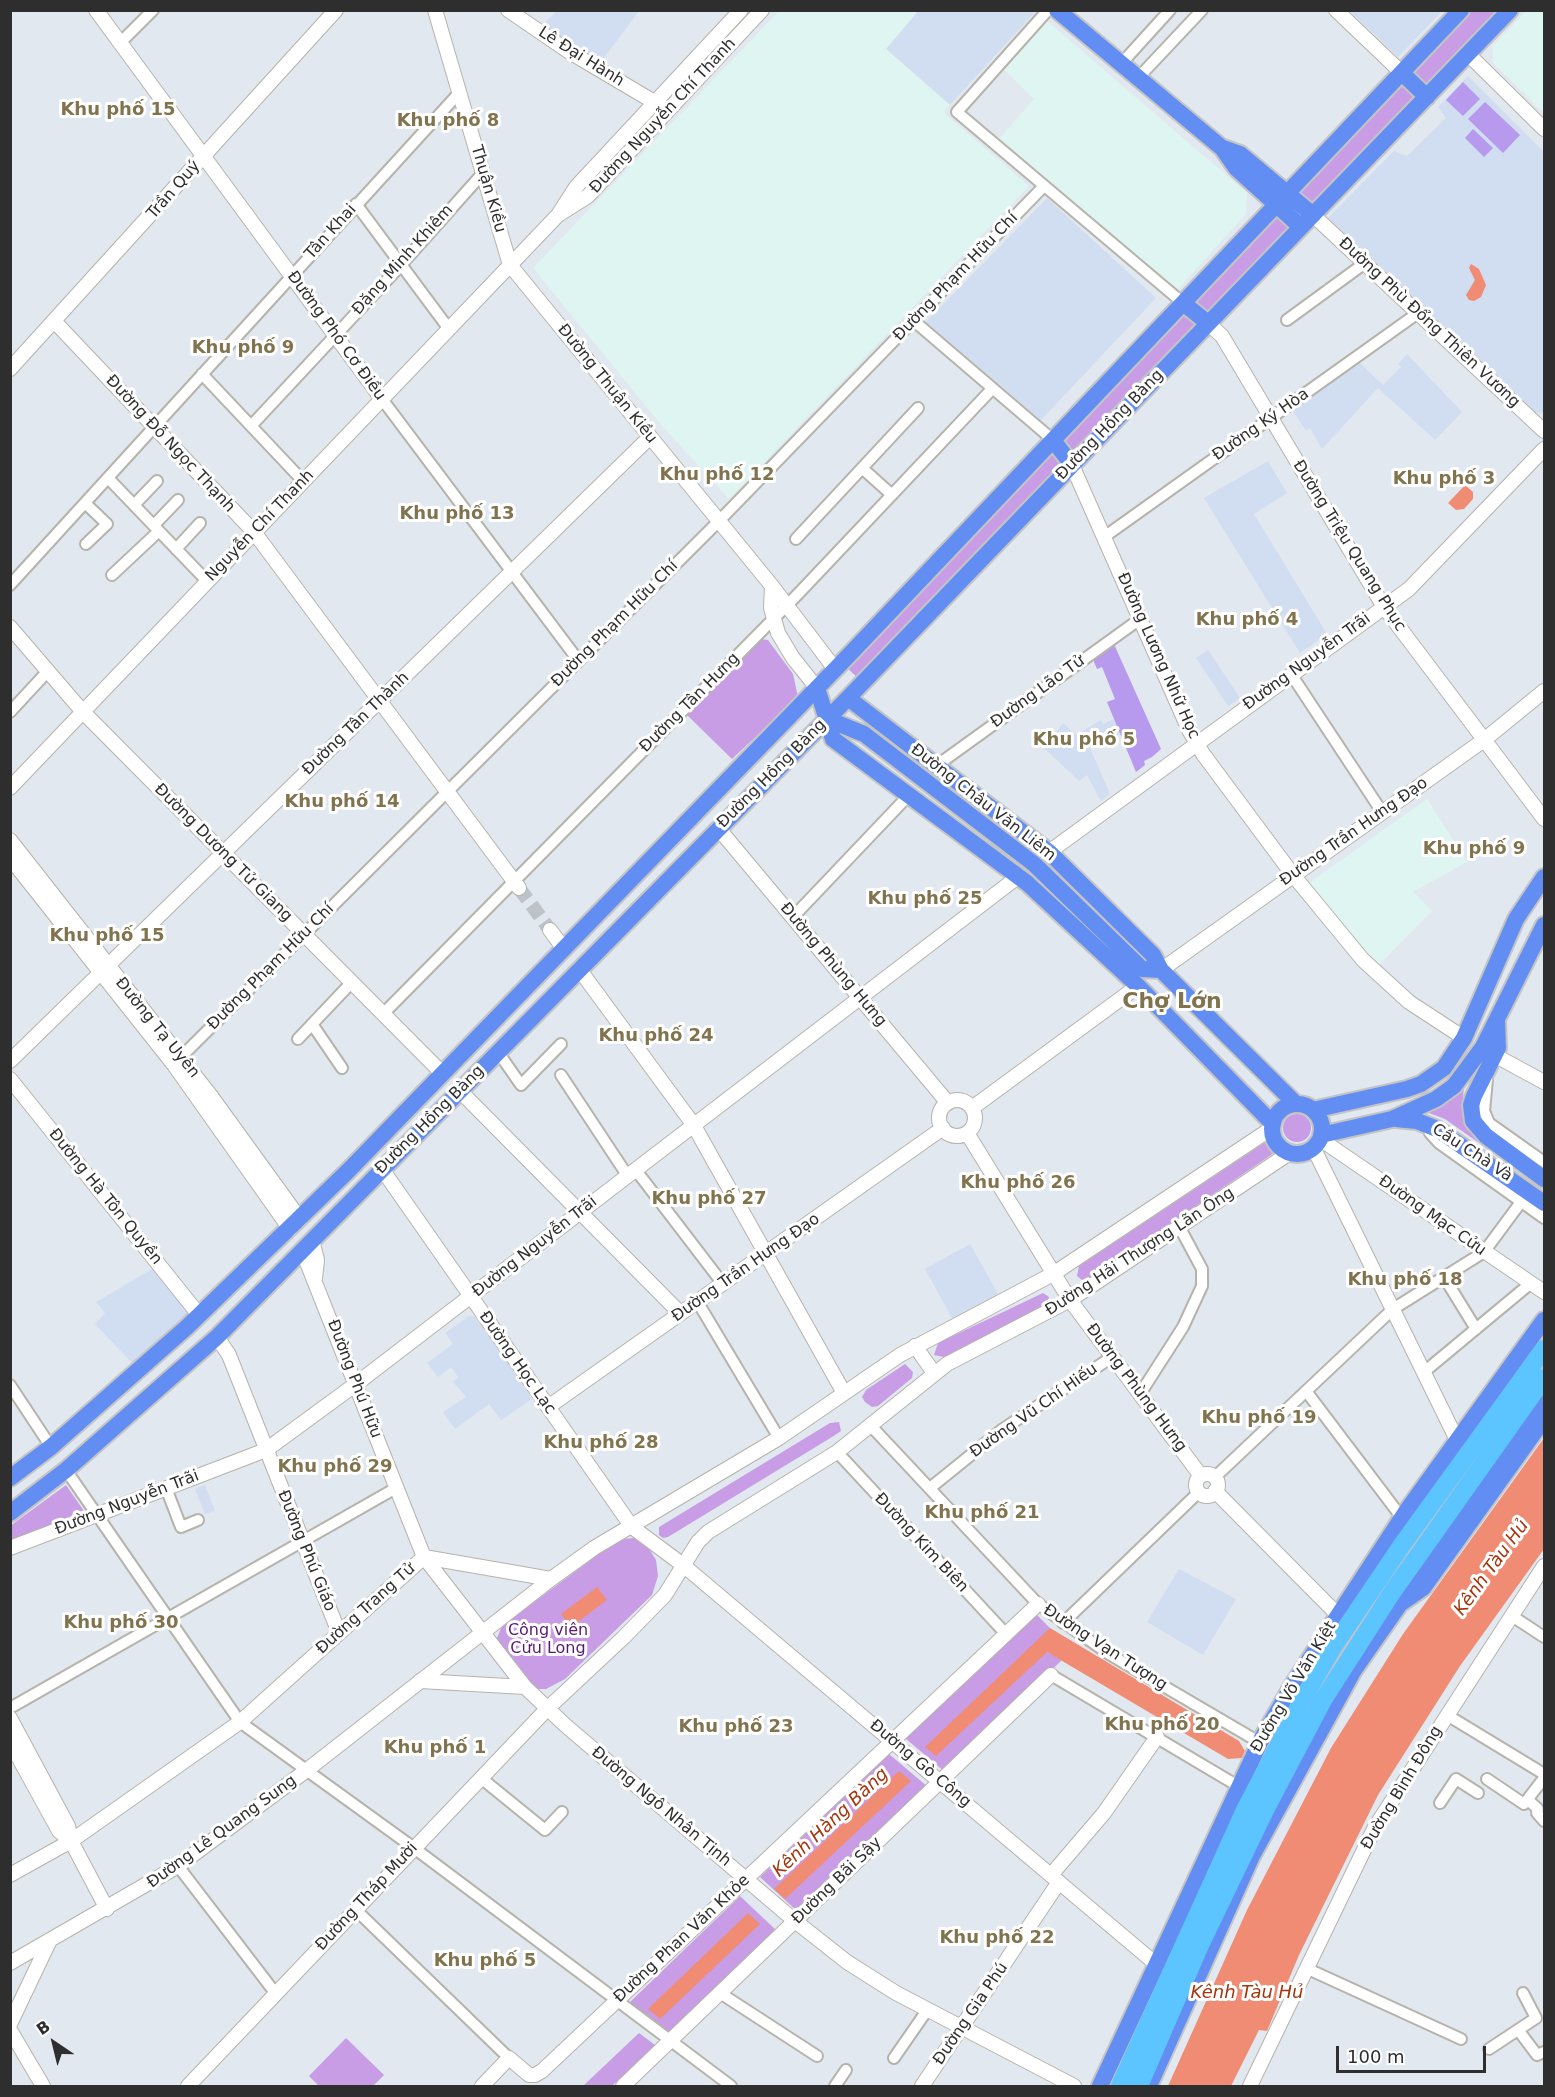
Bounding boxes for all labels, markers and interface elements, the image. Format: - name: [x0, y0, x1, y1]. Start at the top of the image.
- street label: Lê Đại Hành: [535, 23, 627, 91]
- street label: Đường Nguyễn Chí Thanh: [586, 34, 740, 198]
- district label: Khu phố 15: [60, 99, 176, 121]
- district label: Khu phố 8: [397, 110, 499, 132]
- street label: Thuận Kiều: [466, 143, 510, 235]
- street label: Trần Quý: [143, 157, 205, 223]
- street label: Tân Khai: [301, 200, 361, 264]
- street label: Đặng Minh Khiêm: [348, 201, 458, 319]
- street label: Đường Phạm Hữu Chí: [890, 209, 1022, 345]
- street label: Đường Phù Đổng Thiên Vương: [1334, 234, 1524, 412]
- street label: Đường Phó Cơ Điều: [283, 268, 389, 404]
- street label: Đường Thuận Kiều: [553, 321, 661, 447]
- district label: Khu phố 9: [192, 337, 294, 359]
- street label: Đường Hồng Bàng: [1052, 366, 1168, 484]
- street label: Đường Đỗ Ngọc Thạnh: [101, 371, 239, 517]
- street label: Đường Ký Hòa: [1209, 385, 1313, 465]
- street label: Đường Triệu Quang Phục: [1288, 457, 1410, 635]
- district label: Khu phố 12: [659, 464, 775, 486]
- street label: Nguyễn Chí Thanh: [202, 466, 318, 586]
- district label: Khu phố 3: [1393, 468, 1495, 490]
- district label: Khu phố 13: [399, 503, 515, 525]
- street label: Đường Phạm Hữu Chí: [548, 557, 682, 691]
- street label: Đường Lương Nhữ Học: [1113, 570, 1203, 742]
- district label: Khu phố 4: [1196, 609, 1298, 631]
- street label: Đường Nguyễn Trãi: [1240, 609, 1374, 715]
- street label: Đường Tân Hưng: [636, 649, 744, 757]
- street label: Đường Lão Tử: [987, 652, 1089, 732]
- street label: Đường Tân Thành: [299, 668, 413, 780]
- street label: Đường Hồng Bàng: [714, 716, 830, 832]
- district label: Khu phố 5: [1033, 729, 1135, 751]
- street label: Đường Châu Văn Liêm: [907, 740, 1059, 866]
- street label: Đường Trần Hưng Đạo: [1276, 774, 1432, 890]
- street label: Đường Dương Tử Giang: [150, 780, 296, 926]
- district label: Khu phố 14: [284, 791, 400, 813]
- district label: Khu phố 9: [1423, 838, 1525, 860]
- district label: Khu phố 25: [867, 888, 983, 910]
- street label: Đường Phùng Hưng: [776, 899, 890, 1031]
- street label: Đường Phạm Hữu Chí: [204, 900, 338, 1034]
- district label: Khu phố 15: [49, 925, 165, 947]
- street label: Đường Tạ Uyên: [111, 974, 203, 1082]
- district label: Chợ Lớn: [1122, 989, 1222, 1015]
- district label: Khu phố 24: [598, 1025, 714, 1047]
- street label: Đường Hồng Bàng: [372, 1062, 488, 1178]
- street label: Cầu Chà Và: [1428, 1120, 1516, 1186]
- street label: Đường Hà Tôn Quyền: [44, 1125, 166, 1269]
- district label: Khu phố 26: [960, 1172, 1076, 1194]
- street label: Đường Mạc Cửu: [1375, 1172, 1489, 1260]
- street label: Đường Hải Thượng Lãn Ông: [1042, 1184, 1238, 1320]
- district label: Khu phố 27: [651, 1188, 767, 1210]
- street label: Đường Nguyễn Trãi: [469, 1192, 601, 1302]
- street label: Đường Trần Hưng Đạo: [668, 1210, 824, 1326]
- district label: Khu phố 18: [1347, 1269, 1463, 1291]
- street label: Đường Học Lạc: [474, 1308, 560, 1418]
- street label: Đường Phú Hữu: [323, 1317, 385, 1441]
- street label: Đường Phùng Hưng: [1082, 1320, 1190, 1456]
- street label: Đường Vũ Chí Hiếu: [967, 1360, 1101, 1462]
- district label: Khu phố 19: [1201, 1407, 1317, 1429]
- district label: Khu phố 28: [543, 1432, 659, 1454]
- district label: Khu phố 29: [277, 1456, 393, 1478]
- street label: Đường Nguyễn Trãi: [52, 1467, 202, 1539]
- street label: Đường Phú Giáo: [273, 1488, 339, 1614]
- street label: Đường Kim Biên: [870, 1489, 972, 1597]
- district label: Khu phố 21: [924, 1502, 1040, 1524]
- water label: Kênh Tàu Hủ: [1450, 1516, 1534, 1620]
- street label: Đường Trang Tử: [312, 1559, 420, 1659]
- street label: Đường Vạn Tượng: [1040, 1601, 1170, 1695]
- district label: Khu phố 30: [63, 1612, 179, 1634]
- street label: Đường Võ Văn Kiệt: [1247, 1618, 1341, 1756]
- park label: Công viên Cửu Long: [508, 1621, 588, 1659]
- district label: Khu phố 20: [1104, 1714, 1220, 1736]
- district label: Khu phố 23: [678, 1716, 794, 1738]
- street label: Đường Gò Công: [865, 1716, 975, 1812]
- street label: Đường Bình Đông: [1357, 1723, 1447, 1853]
- district label: Khu phố 1: [384, 1737, 486, 1759]
- street label: Đường Ngô Nhân Tịnh: [587, 1743, 735, 1871]
- water label: Kênh Hàng Bàng: [769, 1764, 893, 1882]
- street label: Đường Lê Quang Sung: [144, 1771, 300, 1893]
- street label: Đường Bãi Sậy: [788, 1833, 886, 1929]
- street label: Đường Tháp Mười: [312, 1839, 422, 1955]
- street label: Đường Phan Văn Khỏe: [610, 1871, 754, 2007]
- district label: Khu phố 22: [939, 1927, 1055, 1949]
- district label: Khu phố 5: [434, 1950, 536, 1972]
- street label: Đường Gia Phú: [930, 1959, 1012, 2069]
- water label: Kênh Tàu Hủ: [1191, 1982, 1303, 2004]
- north arrow: [24, 2013, 84, 2073]
- text: B: [33, 2017, 54, 2039]
- scale bar: [1339, 2034, 1489, 2072]
- text: 100 m: [1347, 2046, 1405, 2067]

